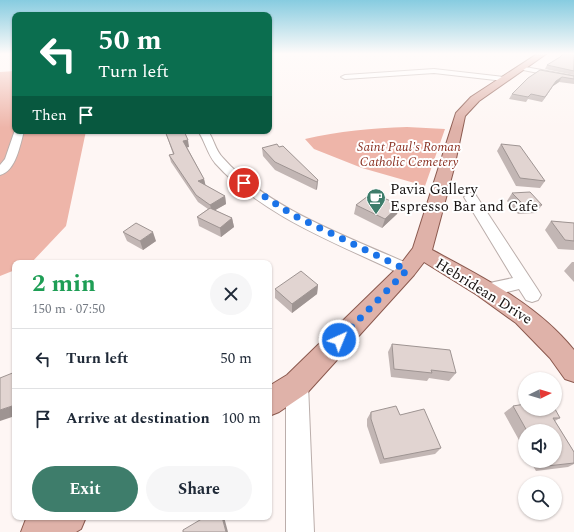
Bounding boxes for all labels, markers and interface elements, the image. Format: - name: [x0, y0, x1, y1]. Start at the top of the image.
- text: 50 m: [98, 19, 162, 62]
- icon: left: [32, 28, 84, 80]
- text: Turn left: [98, 58, 169, 85]
- text: Then: [32, 104, 67, 127]
- icon: arrive: [75, 104, 97, 126]
- park label: Saint Paul's Roman Catholic Cemetery: [357, 137, 461, 172]
- pin: [227, 166, 261, 200]
- icon: arrive: [233, 172, 255, 194]
- place label: Pavia Gallery Espresso Bar and Cafe: [390, 178, 538, 218]
- cafe icon: Pavia Gallery Espresso Bar and Cafe: [365, 187, 387, 215]
- street label: Hebridean Drive: [431, 252, 537, 331]
- text: 2 min: [32, 266, 96, 302]
- button: close: [210, 273, 252, 315]
- text: 150 m · 07:50: [32, 299, 105, 319]
- position arrow: [318, 319, 360, 361]
- text: Turn left: [66, 347, 128, 370]
- text: 50 m: [220, 347, 252, 370]
- icon: left: [32, 348, 54, 370]
- north arrow: [518, 372, 562, 416]
- map controls: [518, 372, 562, 520]
- text: Arrive at destination: [66, 407, 210, 430]
- text: 100 m: [222, 407, 261, 430]
- icon: arrive: [32, 408, 54, 430]
- button: sound: [518, 424, 562, 468]
- button: Exit: [32, 466, 138, 512]
- button: Share: [146, 466, 252, 512]
- button: search: [518, 476, 562, 520]

